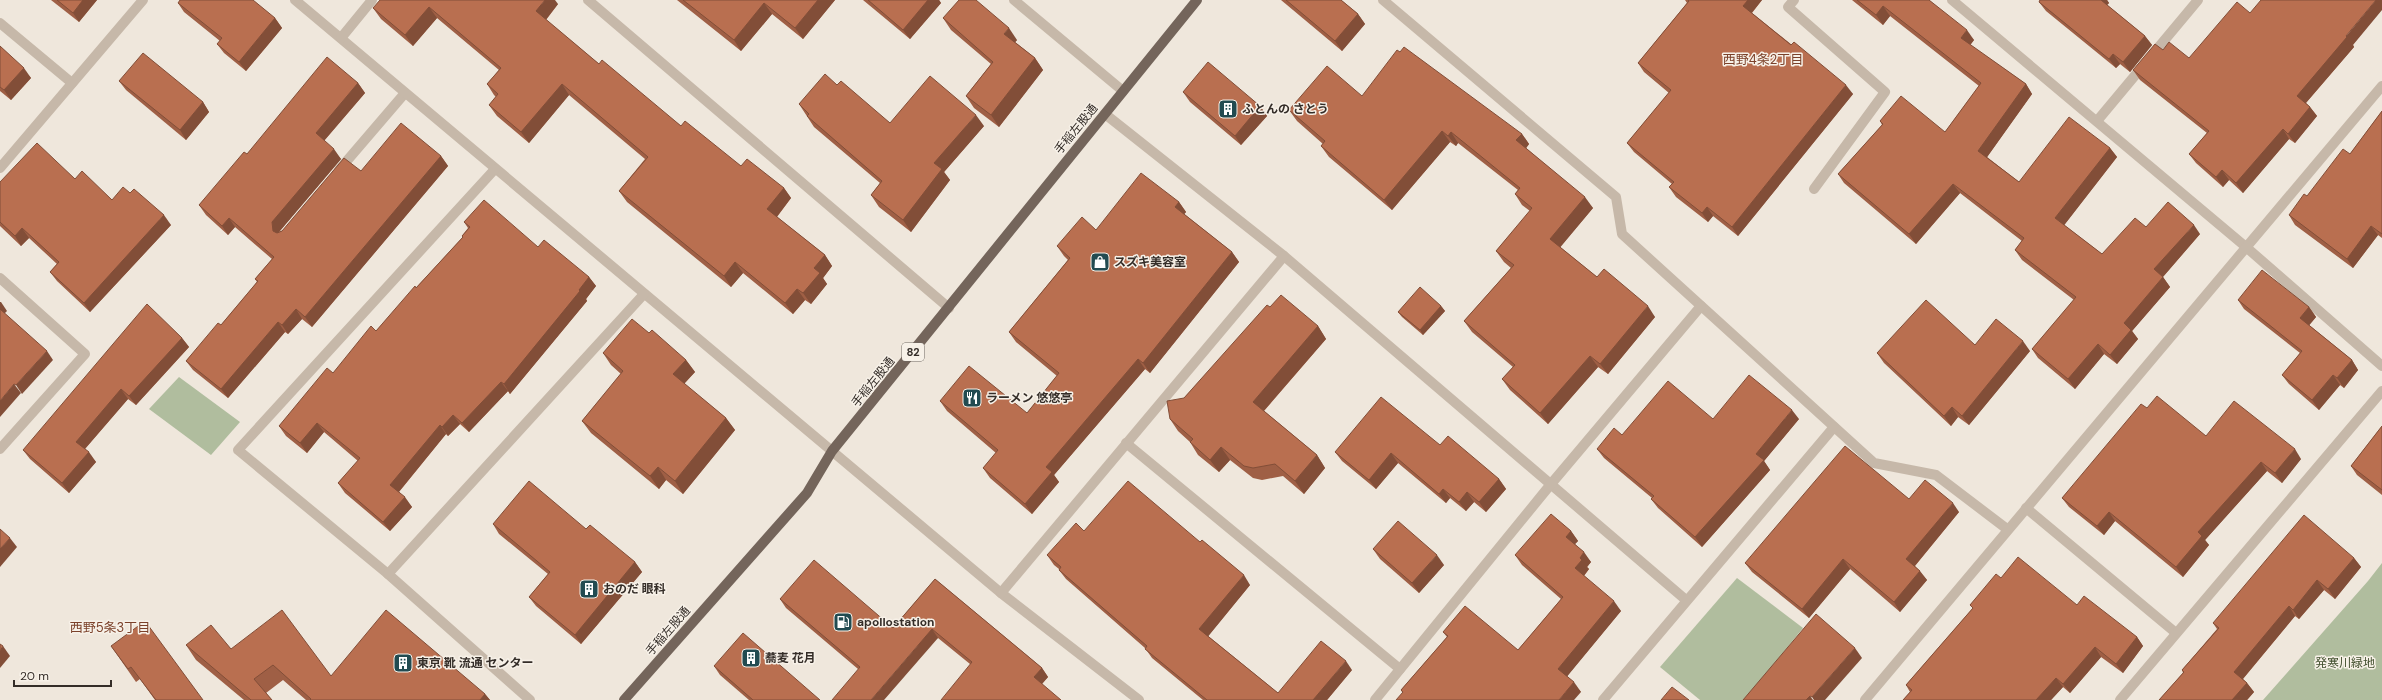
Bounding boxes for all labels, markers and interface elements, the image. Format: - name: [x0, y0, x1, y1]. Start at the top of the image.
- district label: 西野4条2丁目: [1723, 51, 1803, 68]
- building icon: ふとんの さとう: [1217, 98, 1239, 120]
- street label: 手稲左股通: [1051, 101, 1101, 157]
- place label: ふとんの さとう: [1242, 101, 1329, 117]
- shop icon: スズキ美容室: [1089, 251, 1111, 273]
- place label: スズキ美容室: [1114, 254, 1186, 270]
- road number: 82: [902, 343, 924, 361]
- street label: 手稲左股通: [848, 354, 898, 410]
- restaurant icon: ラーメン 悠悠亭: [961, 387, 983, 409]
- place label: ラーメン 悠悠亭: [986, 390, 1072, 406]
- building icon: おのだ 眼科: [578, 578, 600, 600]
- place label: おのだ 眼科: [603, 581, 666, 597]
- street label: 手稲左股通: [642, 603, 694, 659]
- fuel station icon: apollostation: [832, 611, 854, 633]
- place label: apollostation: [857, 614, 935, 630]
- district label: 西野5条3丁目: [70, 619, 150, 636]
- building icon: 蕎麦 花月: [740, 647, 762, 669]
- place label: 蕎麦 花月: [765, 650, 816, 666]
- building icon: 東京 靴 流通 センター: [392, 652, 414, 674]
- place label: 東京 靴 流通 センター: [417, 655, 533, 671]
- park label: 発寒川緑地: [2315, 655, 2375, 671]
- scale bar: [14, 662, 111, 688]
- text: 20 m: [20, 668, 49, 684]

